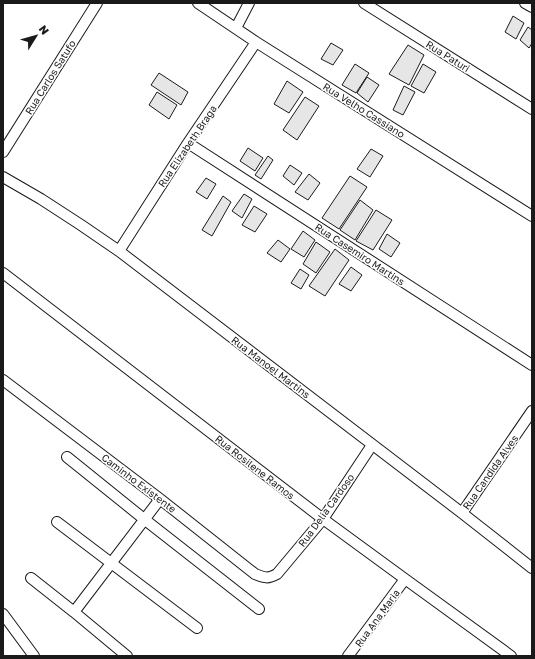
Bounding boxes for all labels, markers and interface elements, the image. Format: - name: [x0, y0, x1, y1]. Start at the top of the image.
- north arrow: [16, 16, 56, 56]
- text: N: [37, 22, 52, 37]
- street label: Rua Carlos Satufo: [22, 38, 78, 116]
- street label: Rua Paturi: [424, 38, 472, 74]
- street label: Rua Velho Cassiano: [321, 80, 407, 140]
- street label: Rua Elizabeth Braga: [155, 103, 219, 189]
- street label: Rua Casemiro Martins: [313, 220, 407, 288]
- street label: Rua Manoel Martins: [229, 334, 313, 400]
- street label: Rua Rosilene Ramos: [213, 432, 297, 502]
- street label: Rua Candida Alves: [460, 432, 520, 512]
- street label: Caminho Existente: [99, 451, 179, 515]
- street label: Rua Delia Cardoso: [295, 471, 357, 549]
- street label: Rua Ana Maria: [352, 587, 402, 649]

